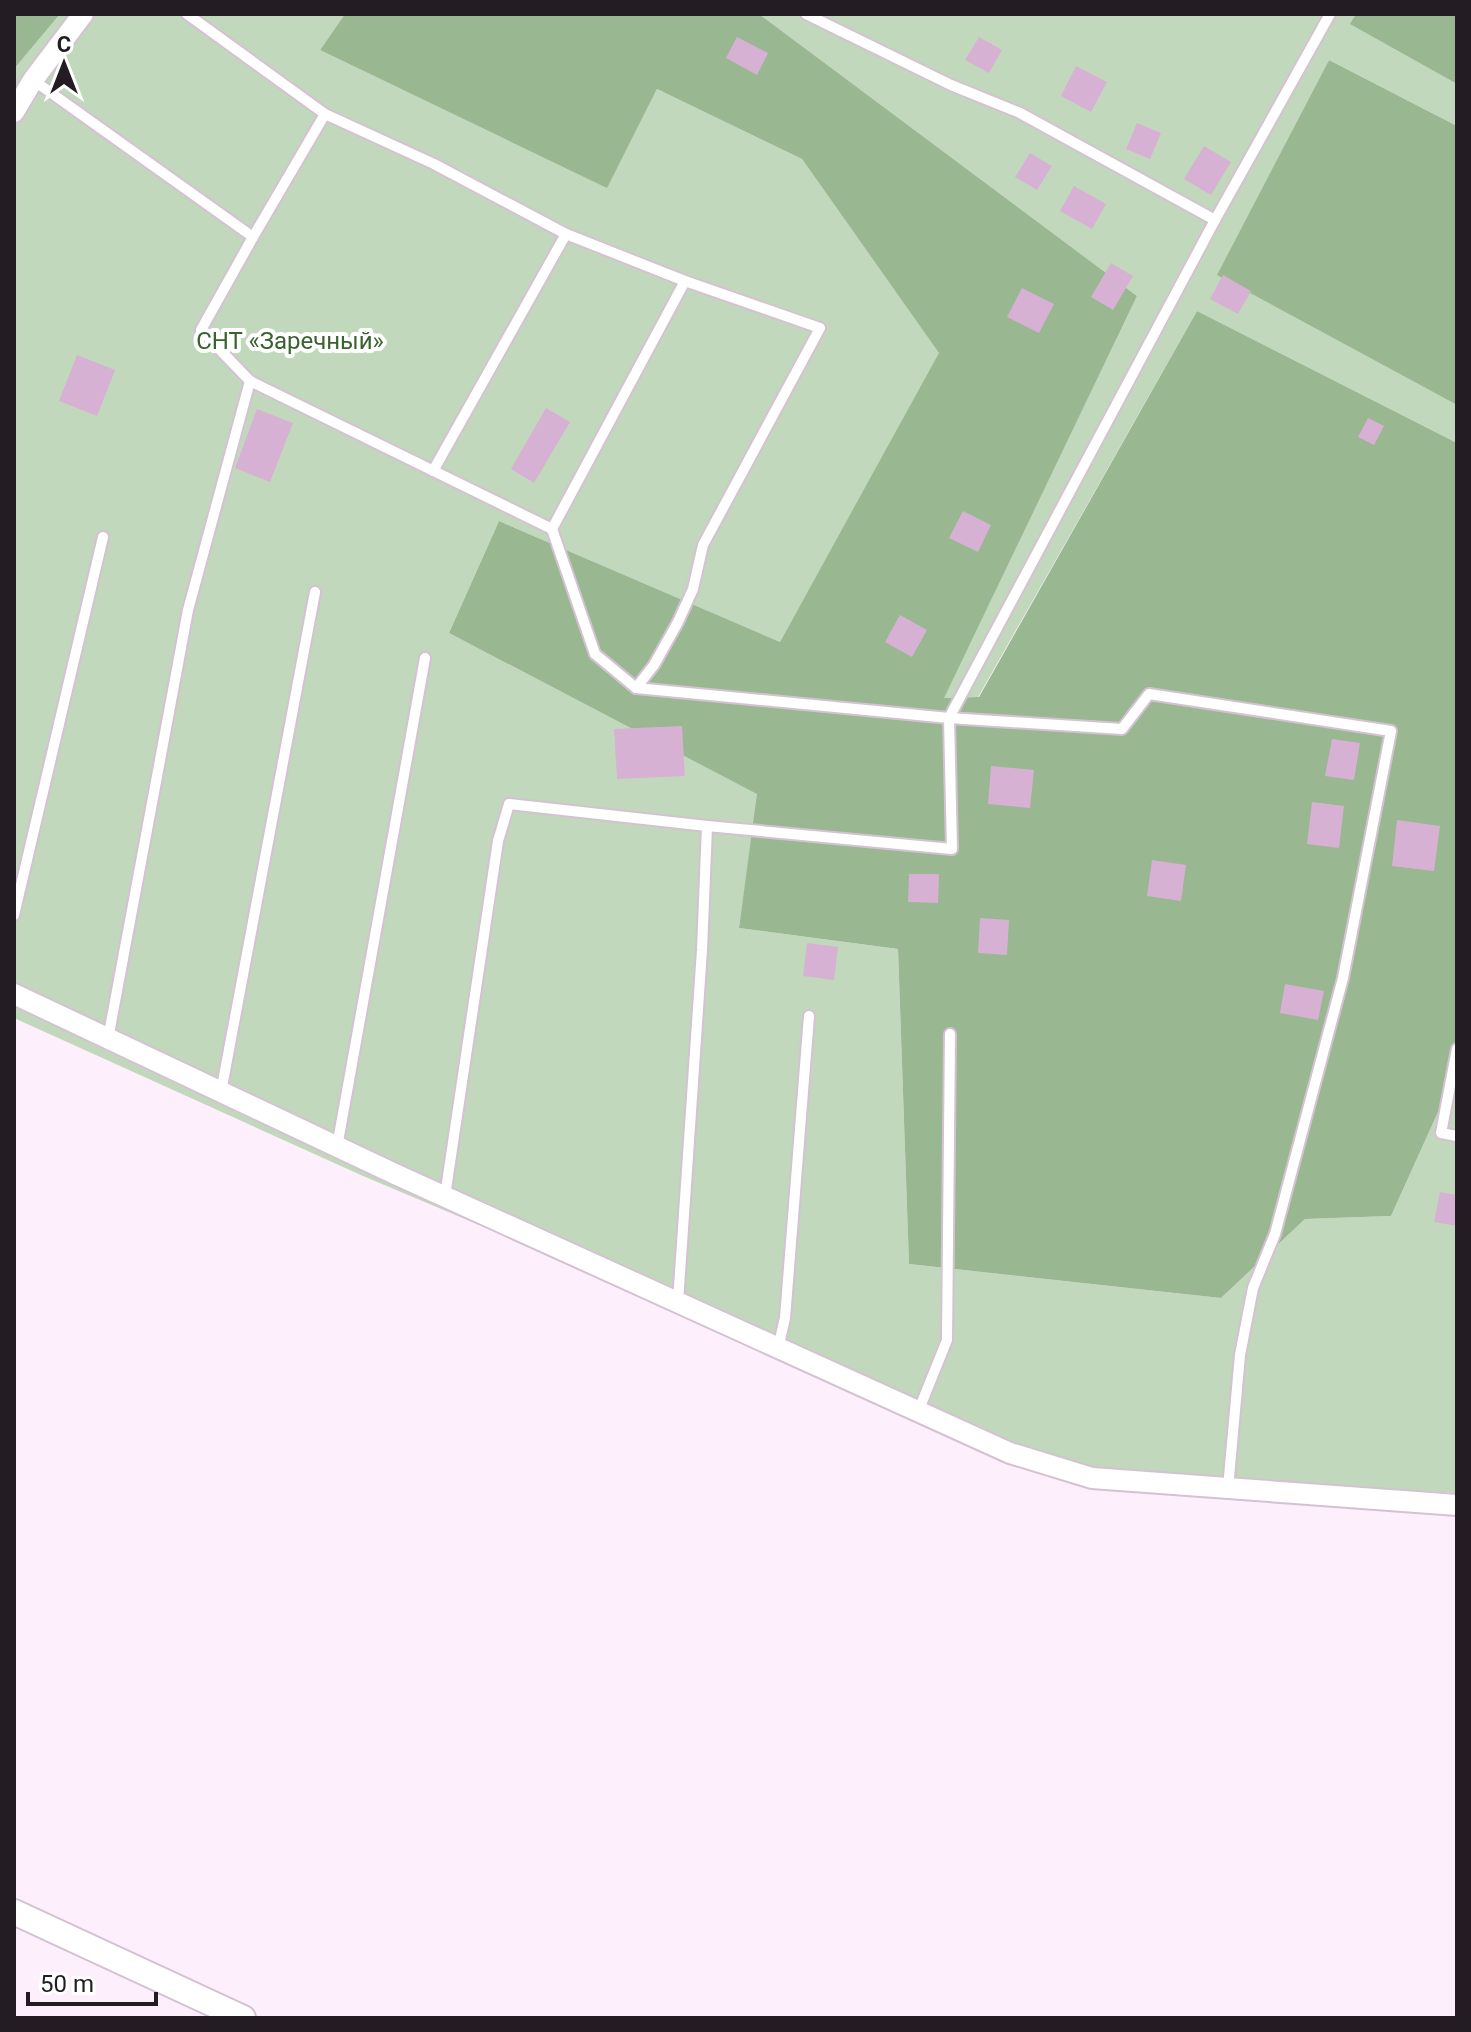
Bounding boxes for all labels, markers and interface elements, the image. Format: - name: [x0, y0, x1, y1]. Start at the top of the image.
- north arrow: [24, 24, 104, 104]
- text: С: [57, 32, 71, 57]
- park label: СНТ «Заречный»: [196, 327, 384, 355]
- scale bar: [28, 1956, 156, 2006]
- text: 50 m: [40, 1970, 94, 1998]

